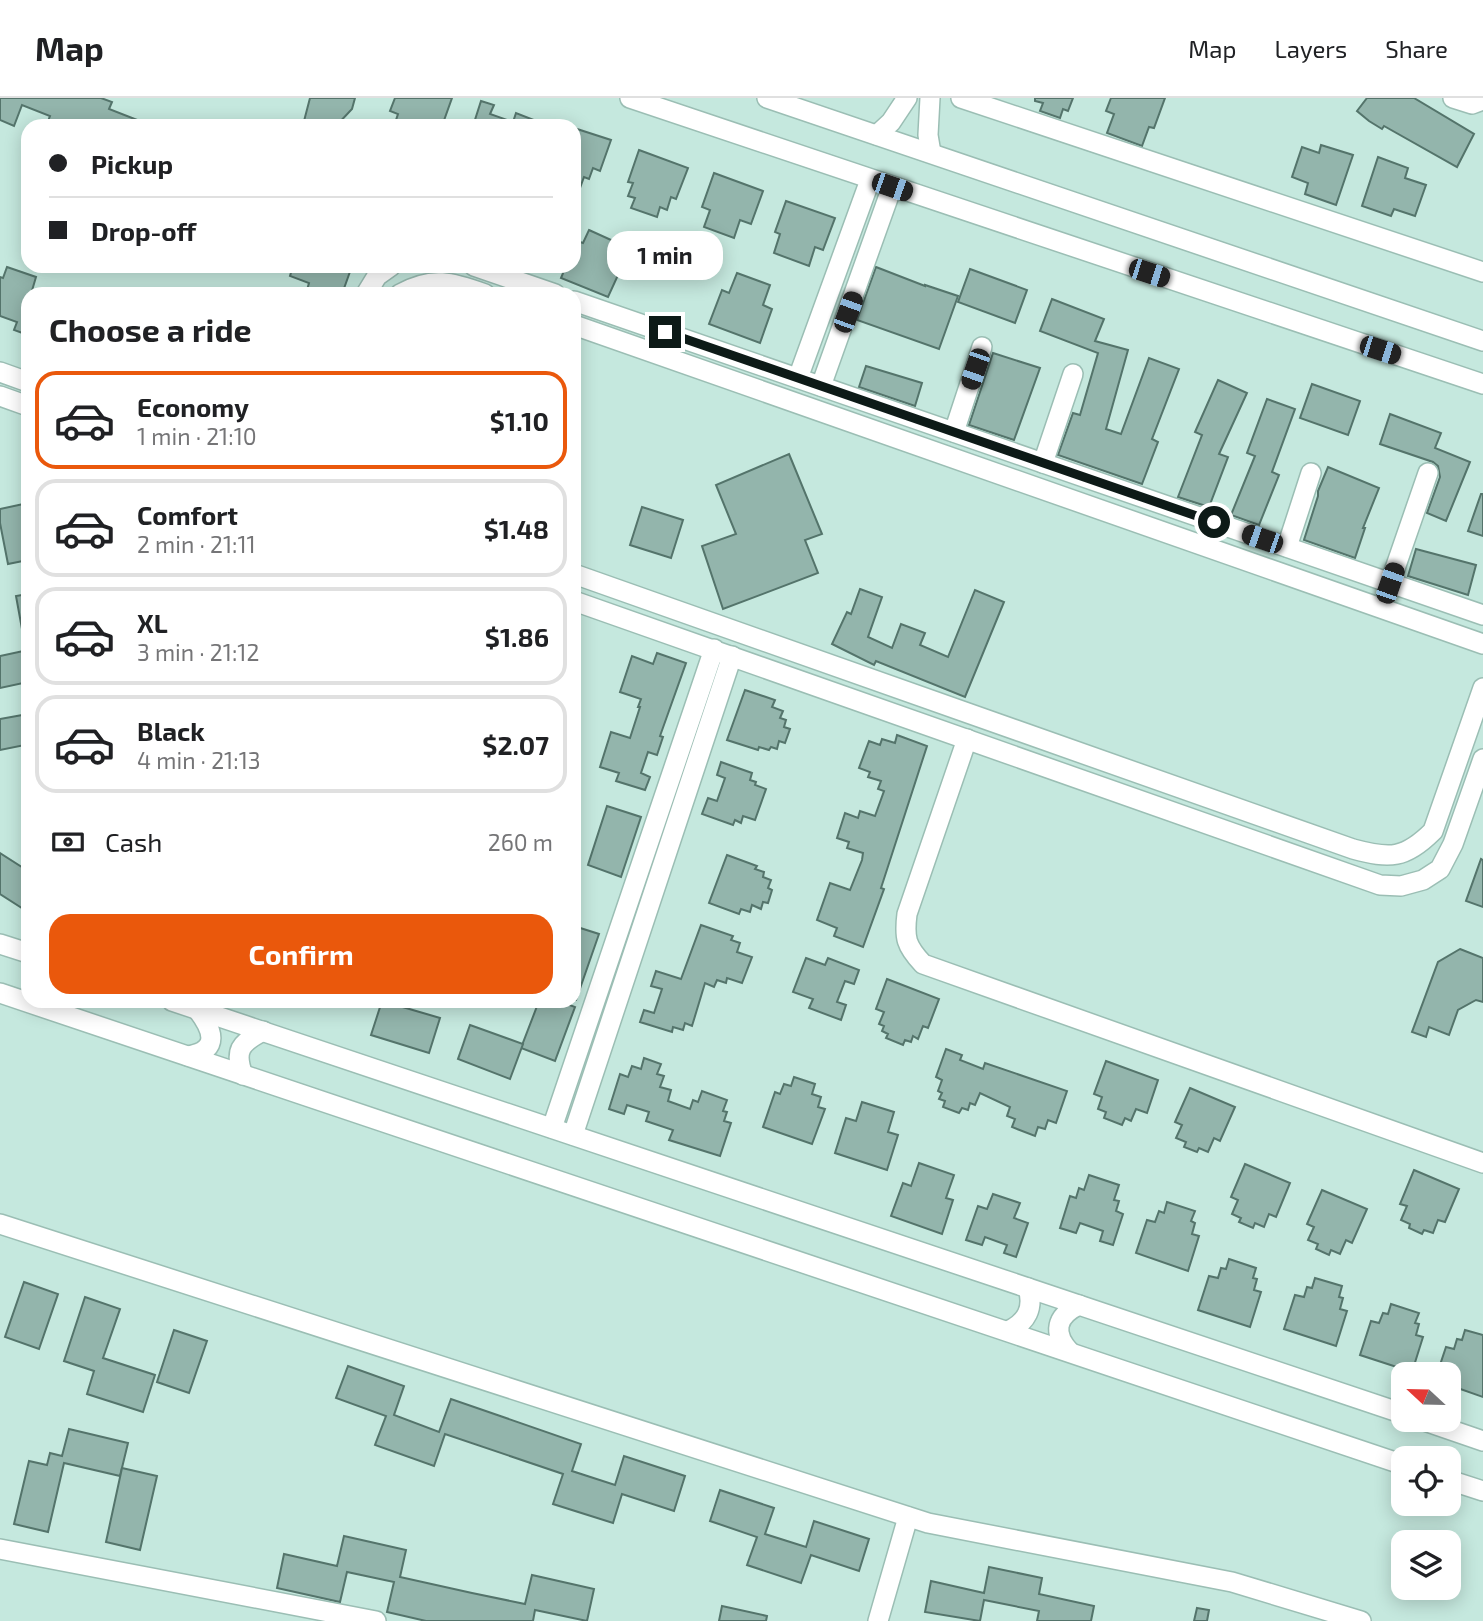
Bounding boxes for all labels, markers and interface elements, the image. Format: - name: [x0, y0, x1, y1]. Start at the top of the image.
- text: Map: [35, 28, 104, 68]
- text: Map: [1188, 34, 1236, 63]
- text: Layers: [1274, 34, 1347, 63]
- text: Share: [1385, 34, 1448, 63]
- text: Pickup: [91, 148, 173, 179]
- car: [869, 170, 916, 204]
- text: Drop-off: [91, 215, 196, 246]
- callout: 1 min: [607, 230, 723, 280]
- text: 1 min: [637, 241, 693, 269]
- car: [1126, 257, 1173, 289]
- car: [831, 289, 866, 335]
- text: Choose a ride: [49, 310, 252, 348]
- route end: [649, 316, 681, 348]
- car: [1357, 334, 1404, 366]
- car: [959, 346, 992, 392]
- icon: car: [53, 389, 116, 452]
- text: Economy: [137, 391, 249, 422]
- text: $1.10: [490, 405, 549, 436]
- text: 1 min · 21:10: [137, 422, 257, 450]
- icon: car: [53, 497, 116, 560]
- text: Comfort: [137, 499, 238, 530]
- route start: [1198, 506, 1230, 538]
- text: $1.48: [484, 513, 549, 544]
- car: [1239, 522, 1286, 556]
- text: 2 min · 21:11: [137, 530, 256, 558]
- car: [1374, 560, 1407, 606]
- icon: car: [53, 605, 116, 668]
- text: XL: [137, 607, 168, 638]
- text: $1.86: [485, 621, 549, 652]
- text: 3 min · 21:12: [137, 638, 259, 666]
- icon: car: [53, 713, 116, 776]
- text: Black: [137, 715, 205, 746]
- text: $2.07: [482, 729, 549, 760]
- text: 4 min · 21:13: [137, 746, 261, 774]
- icon: cash: [49, 823, 87, 861]
- text: Cash: [105, 826, 162, 857]
- text: 260 m: [488, 828, 553, 856]
- button: Confirm: [49, 914, 553, 994]
- north arrow: [1391, 1362, 1461, 1432]
- map controls: [1391, 1362, 1461, 1600]
- button: locate: [1391, 1446, 1461, 1516]
- button: layers: [1391, 1530, 1461, 1600]

